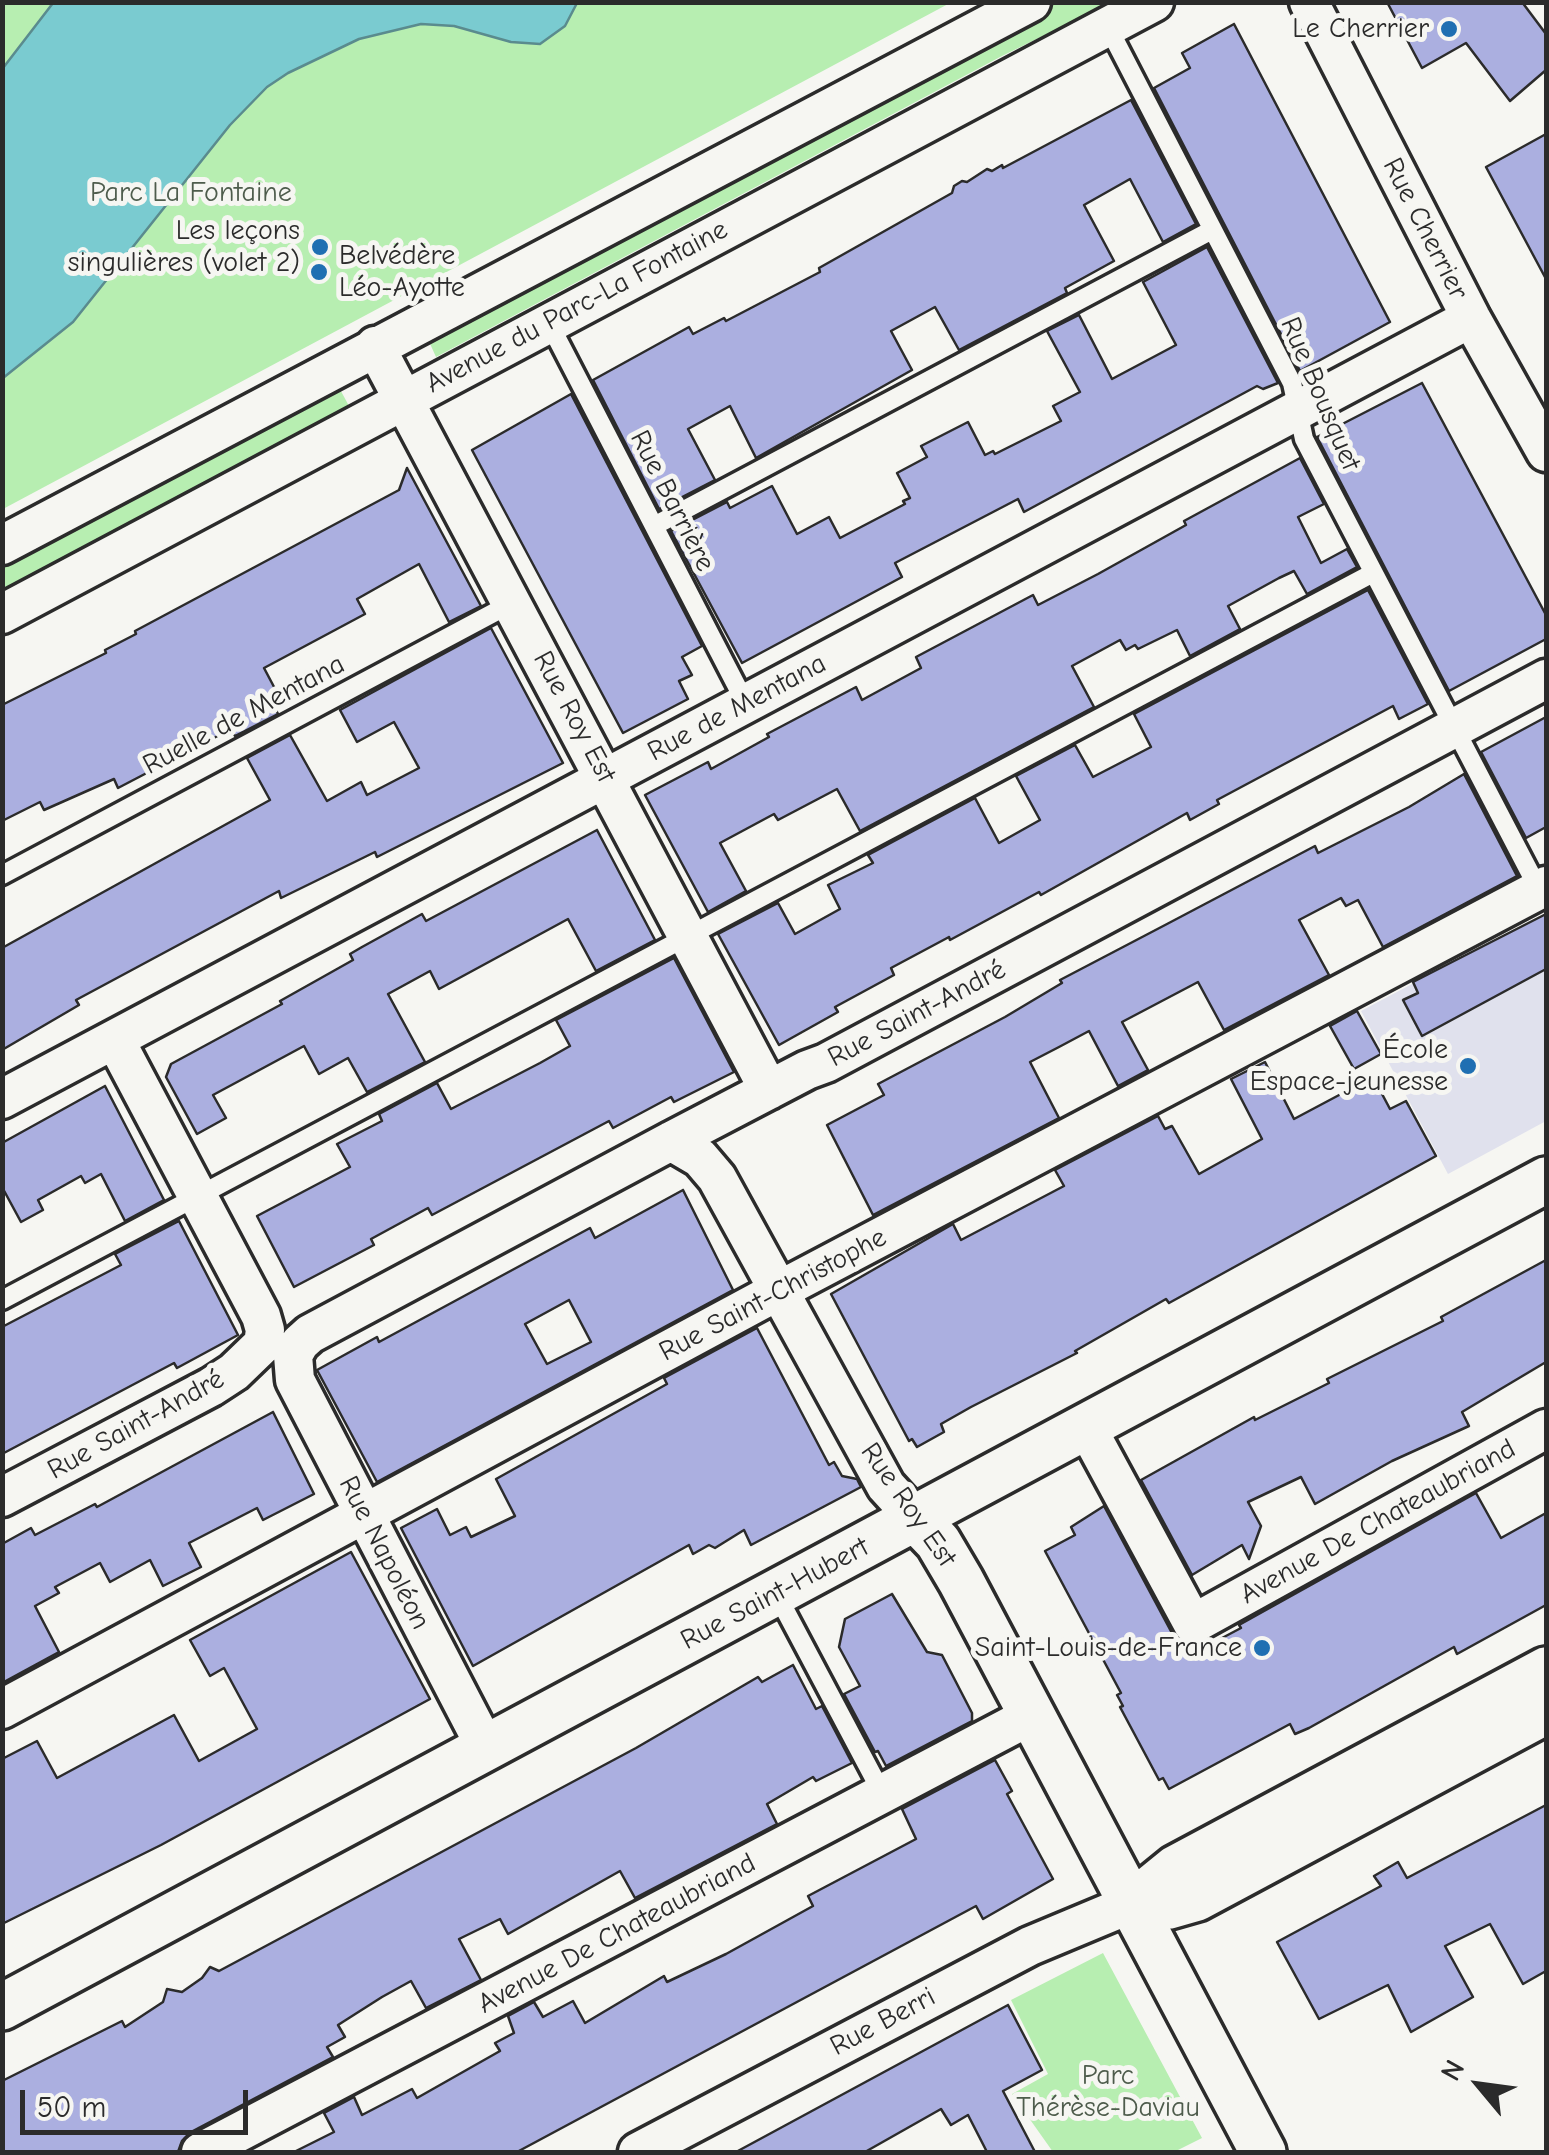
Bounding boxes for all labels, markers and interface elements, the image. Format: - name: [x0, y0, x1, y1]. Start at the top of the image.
- place label: Le Cherrier: [1292, 12, 1429, 46]
- marker: Le Cherrier: [1438, 18, 1460, 40]
- street label: Rue Cherrier: [1375, 153, 1475, 305]
- park label: Parc La Fontaine: [90, 176, 292, 210]
- street label: Avenue du Parc-La Fontaine: [420, 213, 734, 401]
- place label: Les leçons singulières (volet 2): [68, 214, 300, 280]
- marker: Les leçons singulières (volet 2): [309, 236, 331, 258]
- place label: Belvédère Léo-Ayotte: [339, 239, 465, 305]
- marker: Belvédère Léo-Ayotte: [308, 261, 330, 283]
- street label: Rue Bousquet: [1273, 312, 1367, 476]
- street label: Rue Barrière: [622, 425, 722, 577]
- street label: Rue Roy Est: [525, 646, 623, 788]
- street label: Rue de Mentana: [642, 647, 832, 769]
- street label: Ruelle de Mentana: [137, 648, 351, 782]
- street label: Rue Saint-André: [822, 953, 1012, 1075]
- place label: École Espace-jeunesse: [1250, 1033, 1448, 1099]
- marker: École Espace-jeunesse: [1457, 1055, 1479, 1077]
- street label: Rue Saint-Christophe: [654, 1221, 892, 1369]
- street label: Rue Saint-André: [42, 1363, 230, 1487]
- street label: Avenue De Chateaubriand: [1235, 1432, 1521, 1612]
- street label: Rue Roy Est: [853, 1436, 963, 1574]
- street label: Rue Napoléon: [331, 1471, 437, 1635]
- street label: Rue Saint-Hubert: [675, 1530, 875, 1658]
- place label: Saint-Louis-de-France: [975, 1631, 1242, 1665]
- marker: Saint-Louis-de-France: [1251, 1637, 1273, 1659]
- street label: Avenue De Chateaubriand: [472, 1847, 762, 2021]
- street label: Rue Berri: [825, 1980, 941, 2064]
- north arrow: [1429, 2035, 1529, 2135]
- text: N: [1434, 2055, 1471, 2086]
- park label: Parc Thérèse-Daviau: [1016, 2059, 1200, 2125]
- scale bar: [25, 2070, 252, 2132]
- text: 50 m: [37, 2090, 106, 2125]

